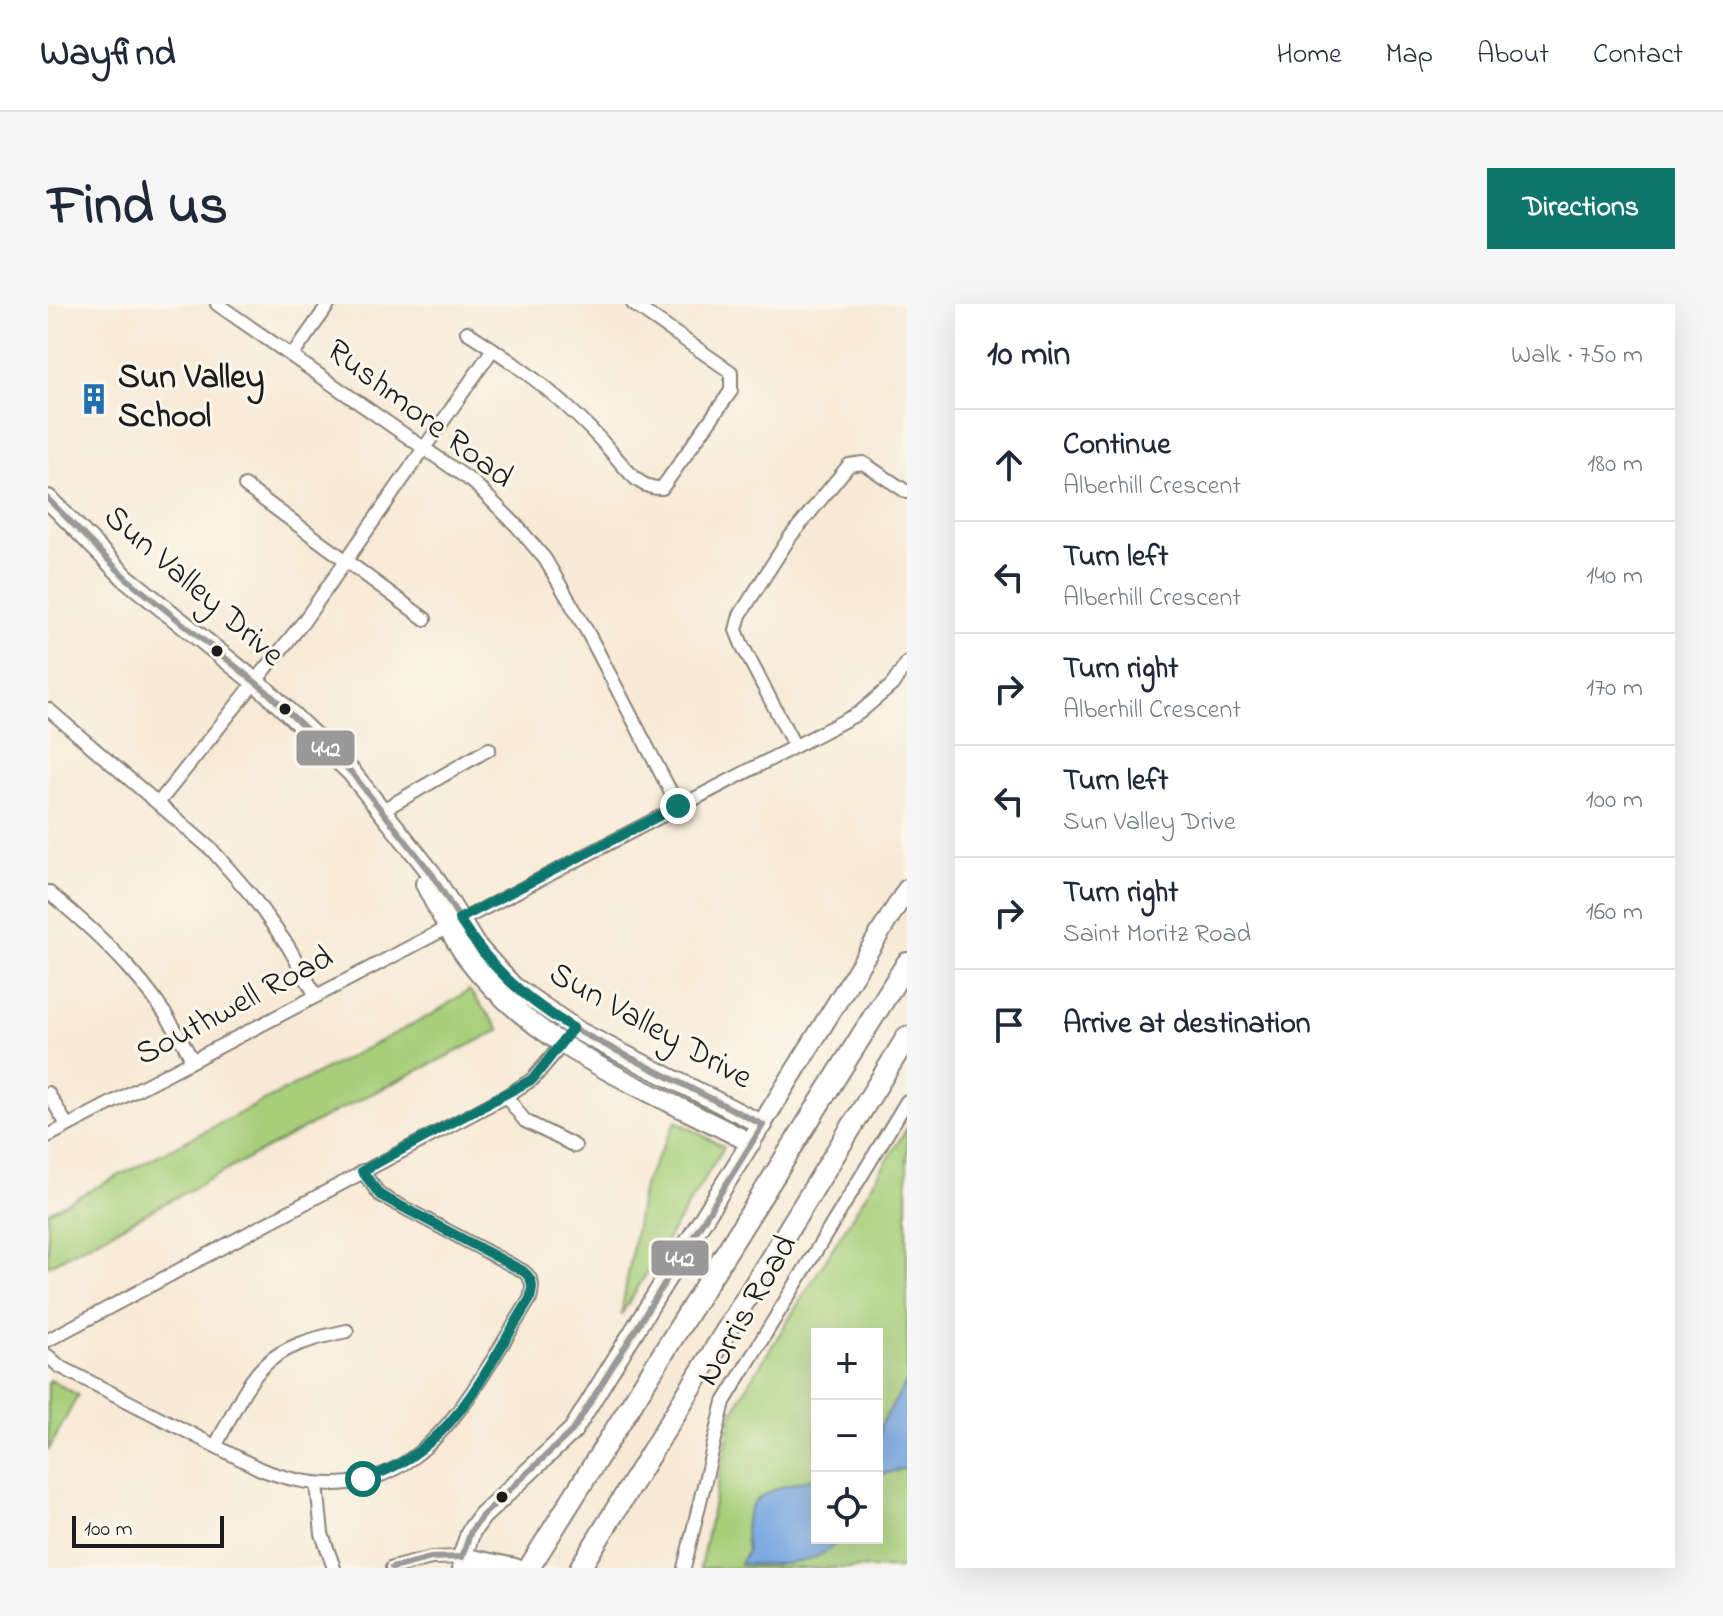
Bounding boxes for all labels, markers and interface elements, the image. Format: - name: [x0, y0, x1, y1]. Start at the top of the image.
- text: Wayfind: [40, 27, 176, 83]
- text: Home: [1276, 35, 1342, 76]
- text: Map: [1386, 35, 1433, 76]
- text: About: [1477, 35, 1549, 76]
- text: Contact: [1593, 35, 1683, 76]
- text: Find us: [48, 168, 228, 249]
- button: Directions: [1487, 168, 1675, 249]
- street label: Rushmore Road: [315, 328, 523, 502]
- text: 10 min: [987, 331, 1070, 381]
- text: Walk · 750 m: [1511, 337, 1643, 375]
- place label: Sun Valley School: [118, 354, 264, 443]
- building icon: Sun Valley School: [77, 382, 111, 416]
- text: Continue: [1063, 424, 1171, 468]
- icon: ahead: [987, 443, 1031, 487]
- text: 180 m: [1587, 446, 1643, 484]
- text: Alberhill Crescent: [1063, 468, 1241, 506]
- street label: Sun Valley Drive: [91, 494, 295, 680]
- text: Turn left: [1063, 536, 1168, 580]
- icon: left: [987, 555, 1031, 599]
- text: 140 m: [1586, 558, 1643, 596]
- text: Alberhill Crescent: [1063, 580, 1241, 618]
- unlabelled marker: [209, 643, 225, 659]
- text: Turn right: [1063, 648, 1178, 692]
- icon: right: [987, 667, 1031, 711]
- text: 170 m: [1586, 670, 1643, 708]
- text: Alberhill Crescent: [1063, 692, 1241, 730]
- unlabelled marker: [277, 701, 293, 717]
- line badge: 442: [295, 729, 356, 767]
- text: 442: [311, 735, 341, 767]
- text: Turn left: [1063, 760, 1168, 804]
- icon: left: [987, 779, 1031, 823]
- text: 100 m: [1586, 782, 1643, 820]
- route end: [660, 788, 696, 824]
- text: Sun Valley Drive: [1063, 804, 1236, 842]
- text: Turn right: [1063, 872, 1178, 916]
- icon: right: [987, 891, 1031, 935]
- text: 160 m: [1585, 894, 1643, 932]
- text: Saint Moritz Road: [1063, 916, 1251, 954]
- street label: Southwell Road: [127, 934, 343, 1080]
- street label: Sun Valley Drive: [539, 950, 762, 1104]
- icon: arrive: [987, 1003, 1031, 1047]
- text: Arrive at destination: [1063, 1003, 1311, 1047]
- street label: Norris Road: [684, 1226, 812, 1396]
- line badge: 442: [650, 1239, 710, 1277]
- text: 442: [665, 1245, 695, 1277]
- map controls: [811, 1328, 883, 1544]
- button: +: [811, 1328, 883, 1400]
- button: −: [811, 1400, 883, 1472]
- route start: [345, 1461, 381, 1497]
- button: locate: [811, 1472, 883, 1544]
- unlabelled marker: [494, 1489, 510, 1505]
- scale bar: [72, 1512, 224, 1548]
- text: 100 m: [84, 1514, 133, 1546]

